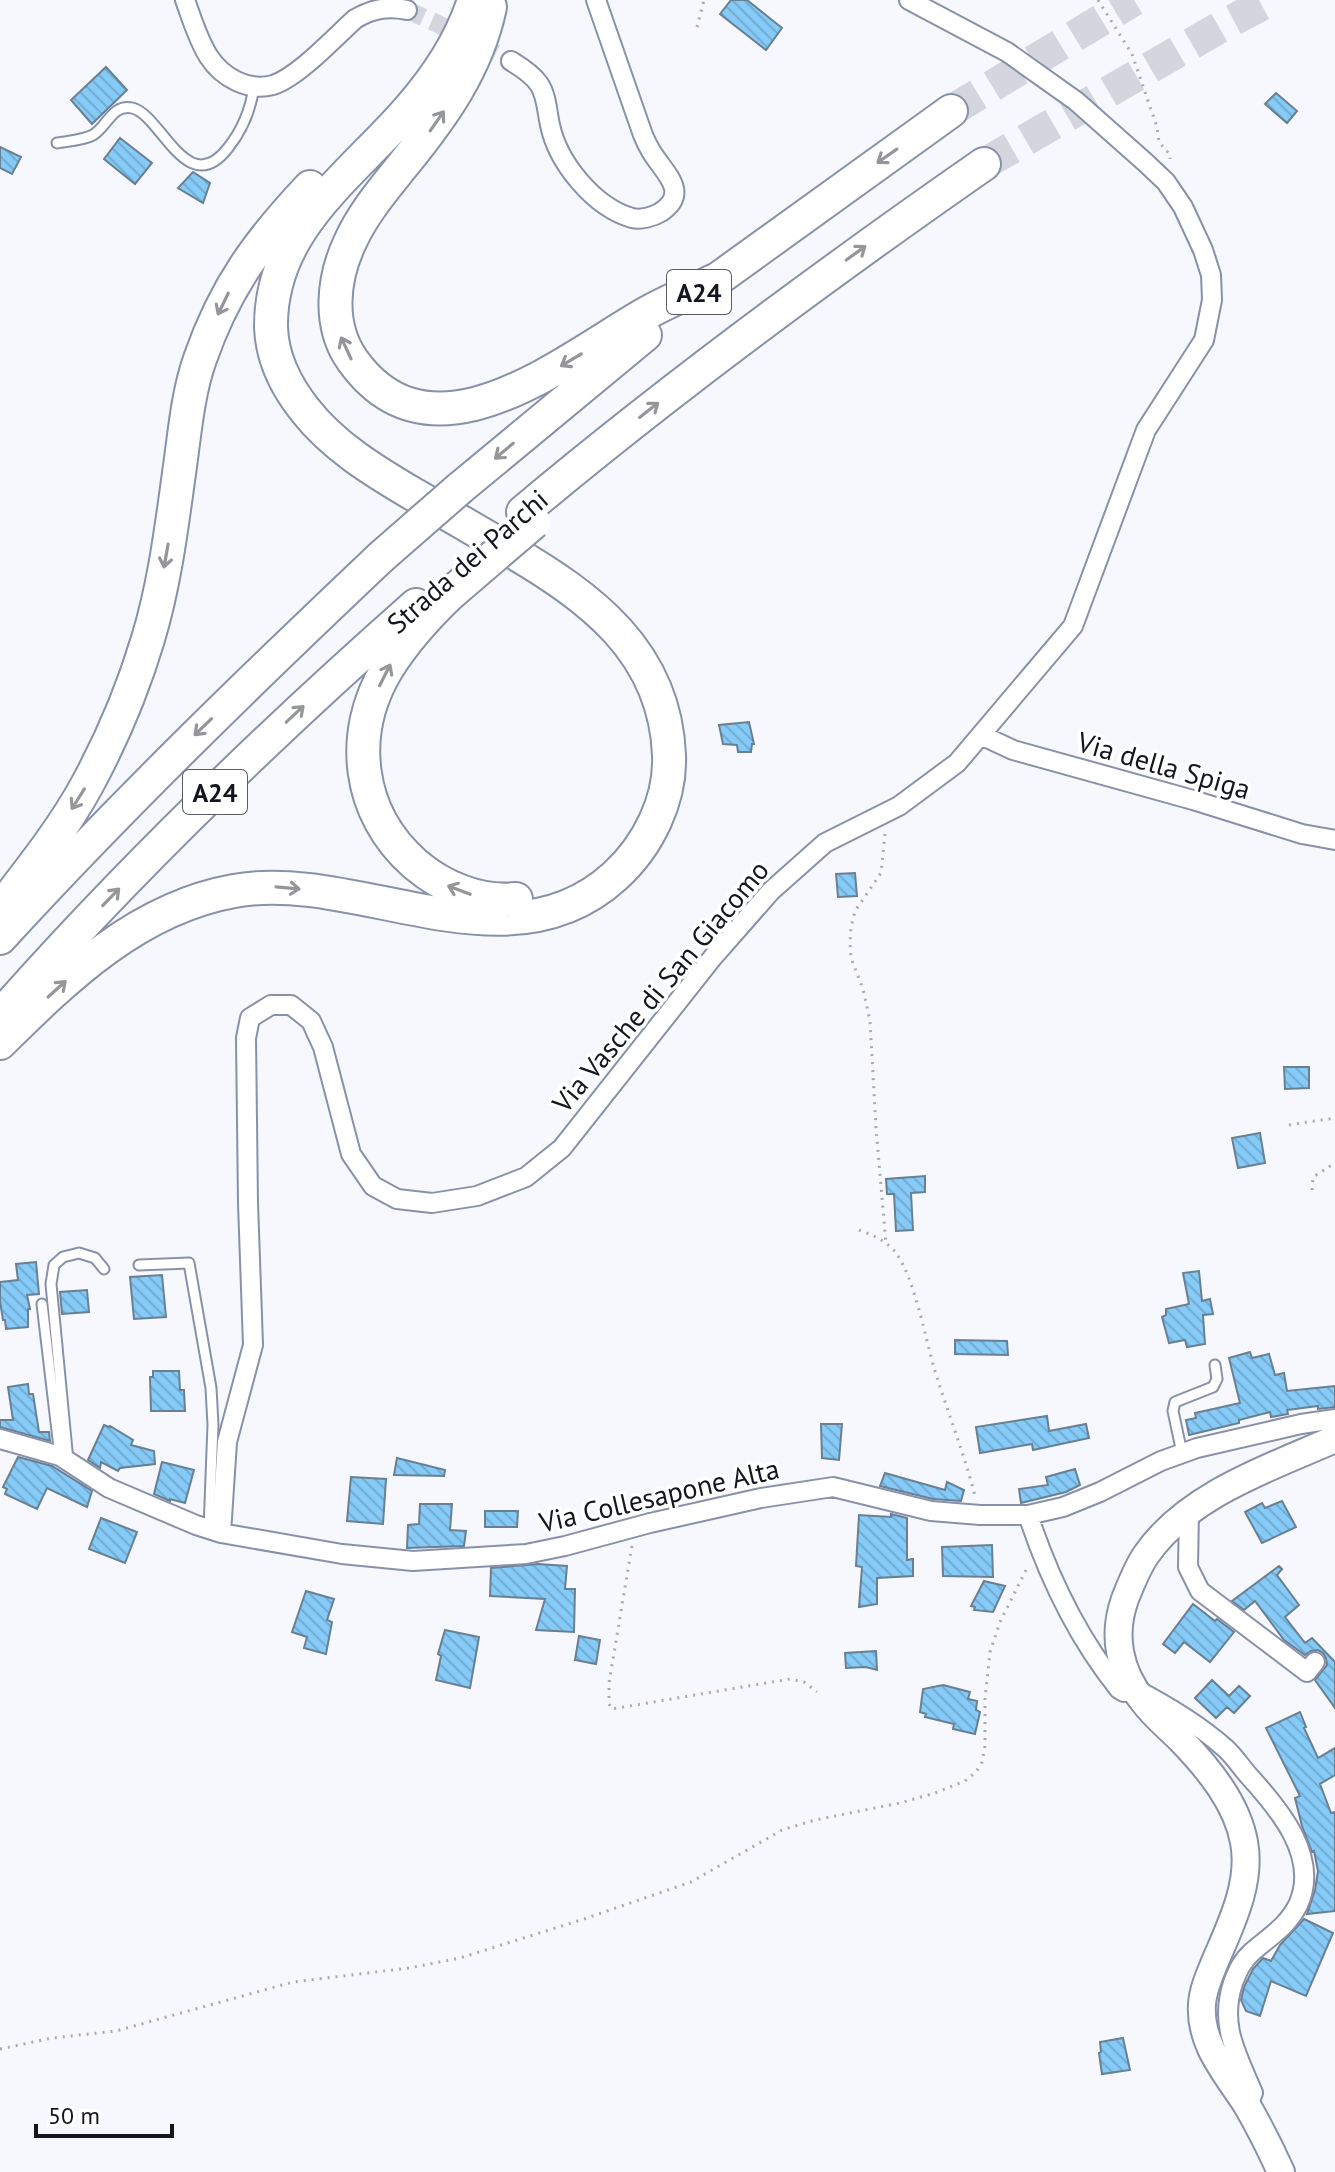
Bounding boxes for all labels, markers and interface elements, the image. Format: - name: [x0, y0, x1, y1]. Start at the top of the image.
- one-way arrow: [429, 111, 445, 133]
- one-way arrow: [877, 148, 899, 164]
- one-way arrow: [845, 245, 867, 261]
- road number: A24: [667, 270, 731, 314]
- one-way arrow: [215, 291, 230, 315]
- one-way arrow: [338, 336, 353, 360]
- one-way arrow: [560, 352, 583, 368]
- one-way arrow: [638, 401, 659, 419]
- one-way arrow: [494, 442, 514, 460]
- street label: Strada dei Parchi: [379, 481, 555, 641]
- one-way arrow: [158, 543, 173, 568]
- one-way arrow: [377, 664, 393, 688]
- one-way arrow: [285, 705, 305, 724]
- one-way arrow: [194, 717, 213, 736]
- street label: Via della Spiga: [1072, 722, 1255, 807]
- road number: A24: [183, 770, 247, 814]
- one-way arrow: [70, 787, 86, 810]
- street label: Via Vasche di San Giacomo: [543, 852, 777, 1121]
- one-way arrow: [274, 881, 301, 896]
- one-way arrow: [447, 882, 472, 896]
- one-way arrow: [101, 887, 120, 907]
- one-way arrow: [46, 981, 66, 999]
- street label: Via Collesapone Alta: [534, 1449, 783, 1541]
- scale bar: [36, 2088, 172, 2138]
- text: 50 m: [48, 2100, 100, 2131]

